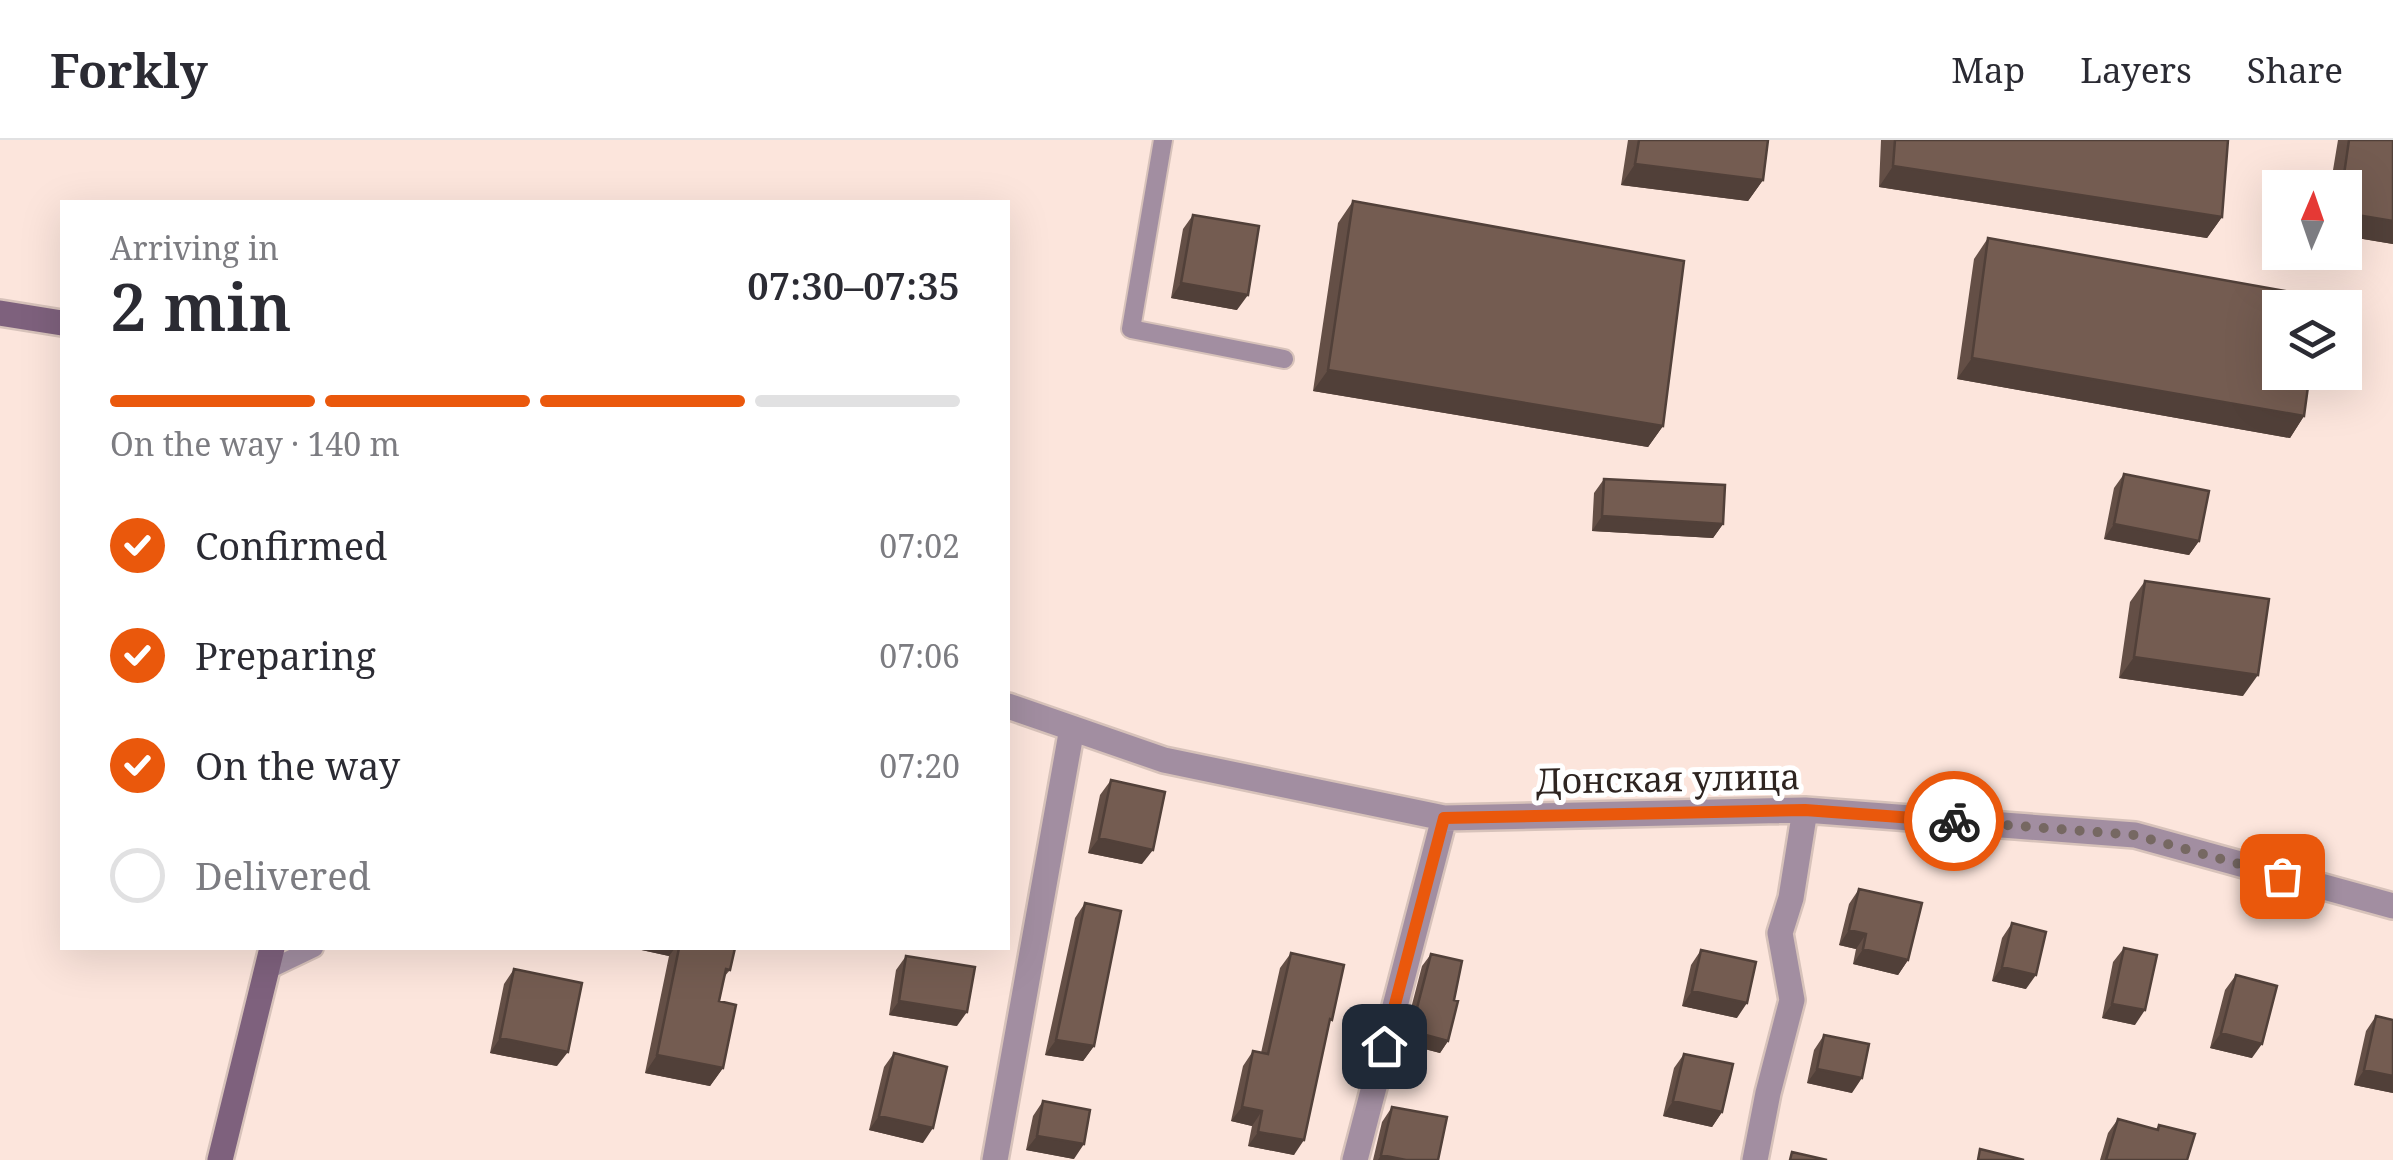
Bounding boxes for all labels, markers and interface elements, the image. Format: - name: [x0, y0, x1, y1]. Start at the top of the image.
- text: Forkly: [50, 37, 208, 102]
- text: Map: [1951, 46, 2025, 93]
- text: Layers: [2080, 46, 2192, 93]
- text: Share: [2247, 46, 2343, 93]
- north arrow: [2262, 170, 2362, 270]
- map controls: [2262, 170, 2362, 390]
- text: Arriving in: [110, 226, 279, 269]
- text: 07:30–07:35: [747, 259, 960, 311]
- text: 2 min: [110, 262, 292, 350]
- button: layers: [2262, 290, 2362, 390]
- text: On the way · 140 m: [110, 422, 400, 465]
- icon: check: [110, 518, 165, 573]
- text: Confirmed: [195, 519, 387, 571]
- text: 07:02: [879, 524, 960, 567]
- icon: check: [110, 628, 165, 683]
- text: Preparing: [195, 629, 376, 681]
- text: 07:06: [879, 634, 960, 677]
- icon: check: [110, 738, 165, 793]
- text: On the way: [195, 739, 400, 791]
- text: 07:20: [879, 744, 960, 787]
- street label: Донская улица: [1535, 752, 1801, 804]
- courier: [1904, 771, 2004, 871]
- icon: bike: [1927, 794, 1982, 849]
- pin: [2240, 834, 2325, 919]
- text: Delivered: [195, 849, 371, 901]
- icon: bag: [2255, 849, 2310, 904]
- pin: [1342, 1004, 1427, 1089]
- icon: home: [1357, 1019, 1412, 1074]

